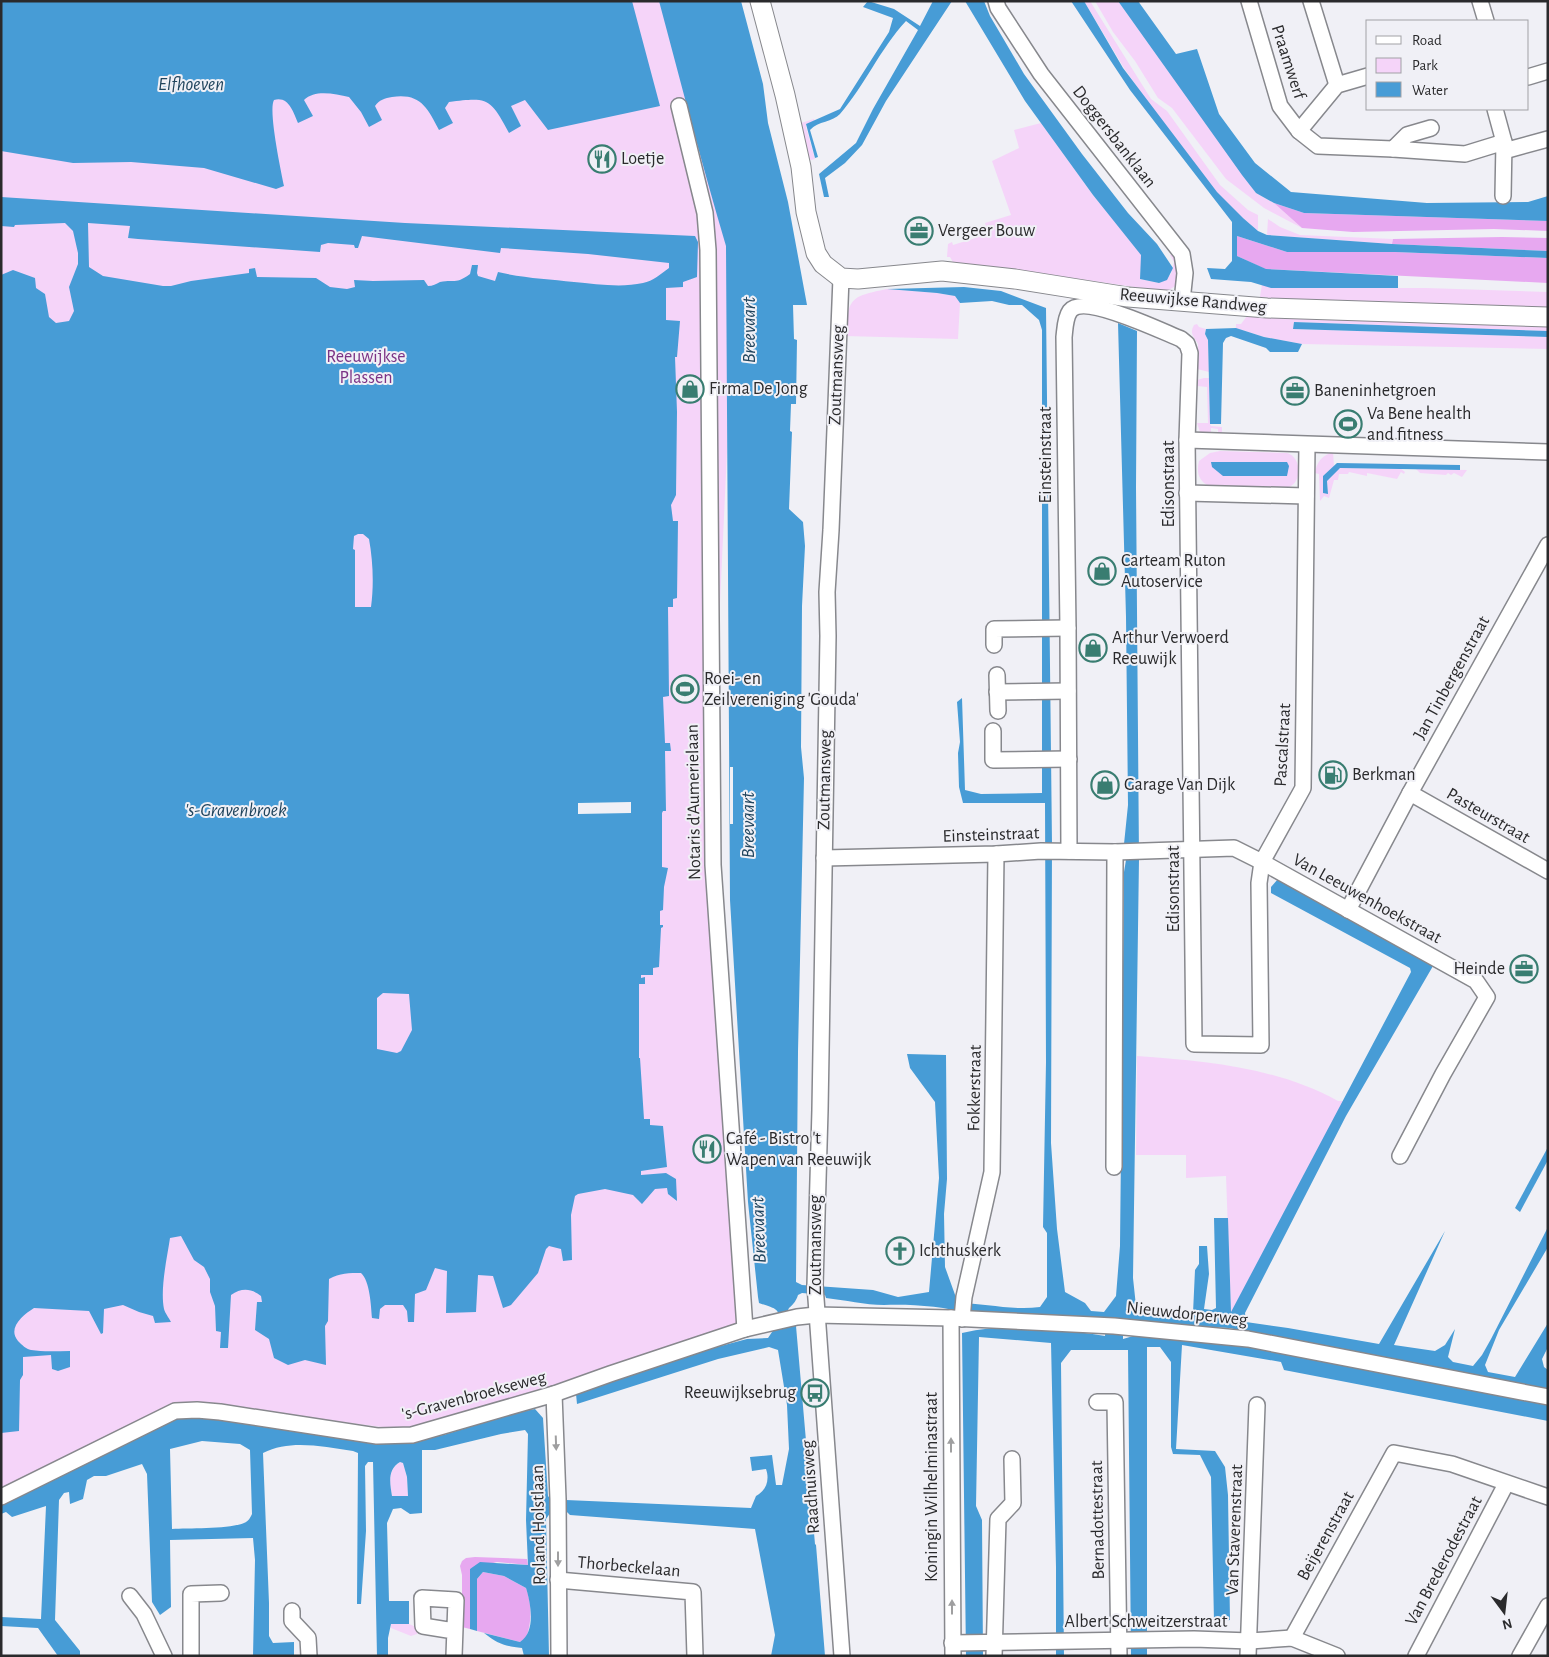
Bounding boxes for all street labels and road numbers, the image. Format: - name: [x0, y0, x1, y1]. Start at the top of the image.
- street label: Praamwerf: [1268, 23, 1309, 103]
- street label: Doggersbanklaan: [1069, 83, 1159, 191]
- street label: Reeuwijkse Randweg: [1119, 286, 1267, 316]
- street label: Zoutmansweg: [826, 324, 848, 425]
- street label: Einsteinstraat: [1037, 406, 1055, 503]
- street label: Edisonstraat: [1160, 440, 1178, 527]
- street label: Jan Tinbergenstraat: [1411, 613, 1493, 743]
- street label: Pascalstraat: [1272, 702, 1294, 787]
- street label: Notaris d'Aumerielaan: [684, 724, 704, 880]
- street label: Zoutmansweg: [815, 730, 835, 830]
- street label: Pasteurstraat: [1443, 785, 1533, 847]
- street label: Einsteinstraat: [942, 824, 1040, 846]
- street label: Edisonstraat: [1165, 845, 1183, 932]
- street label: Van Leeuwenhoekstraat: [1290, 851, 1445, 947]
- street label: Fokkerstraat: [965, 1044, 985, 1131]
- street label: Zoutmansweg: [807, 1195, 825, 1295]
- street label: Nieuwdorperweg: [1125, 1299, 1249, 1329]
- street label: 's-Gravenbroekseweg: [400, 1368, 548, 1424]
- street label: Koningin Wilhelminastraat: [923, 1392, 941, 1582]
- street label: Raadhuisweg: [799, 1439, 823, 1534]
- street label: Bernadottestraat: [1088, 1460, 1108, 1580]
- street label: Van Staverenstraat: [1224, 1464, 1246, 1596]
- street label: Roland Holstlaan: [529, 1465, 549, 1585]
- street label: Beijerenstraat: [1294, 1488, 1358, 1584]
- street label: Van Brederodestraat: [1402, 1493, 1486, 1629]
- street label: Thorbeckelaan: [577, 1554, 681, 1580]
- street label: Albert Schweitzerstraat: [1065, 1613, 1228, 1631]

